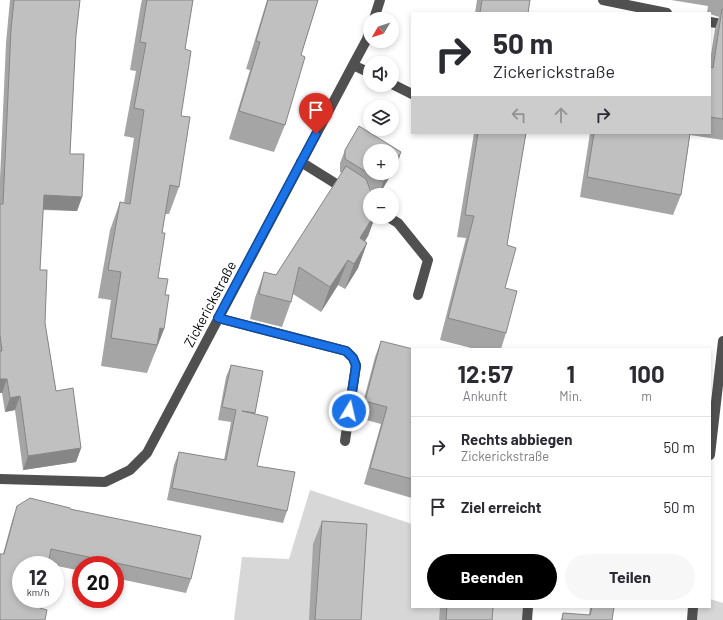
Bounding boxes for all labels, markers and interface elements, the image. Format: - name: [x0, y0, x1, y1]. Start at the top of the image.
- north arrow: [363, 12, 399, 48]
- map controls: [363, 12, 399, 224]
- text: 50 m: [493, 26, 553, 60]
- icon: right: [427, 28, 479, 80]
- button: sound: [363, 56, 399, 92]
- text: Zickerickstraße: [493, 60, 615, 82]
- pin: [299, 93, 333, 134]
- icon: arrive: [305, 99, 327, 121]
- button: layers: [363, 100, 399, 136]
- icon: left: [508, 104, 530, 126]
- icon: ahead: [550, 104, 572, 126]
- icon: right: [592, 104, 614, 126]
- button: +: [363, 144, 399, 180]
- button: −: [363, 188, 399, 224]
- street label: Zickerickstraße: [180, 258, 239, 350]
- text: 12:57: [457, 359, 513, 388]
- text: 1: [567, 359, 575, 388]
- text: 100: [629, 359, 665, 388]
- text: Ankunft: [463, 388, 508, 404]
- text: Min.: [559, 388, 582, 404]
- text: m: [641, 388, 652, 404]
- position arrow: [328, 390, 370, 432]
- text: Rechts abbiegen: [461, 430, 572, 448]
- icon: right: [427, 436, 449, 458]
- text: 50 m: [663, 438, 695, 456]
- text: Zickerickstraße: [461, 448, 549, 464]
- icon: arrive: [427, 496, 449, 518]
- text: Ziel erreicht: [461, 498, 542, 516]
- text: 50 m: [663, 498, 695, 516]
- button: Beenden: [427, 554, 557, 600]
- button: Teilen: [565, 554, 695, 600]
- speed limit sign: 20: [72, 556, 124, 608]
- text: 12: [29, 565, 47, 589]
- text: km/h: [27, 586, 49, 598]

